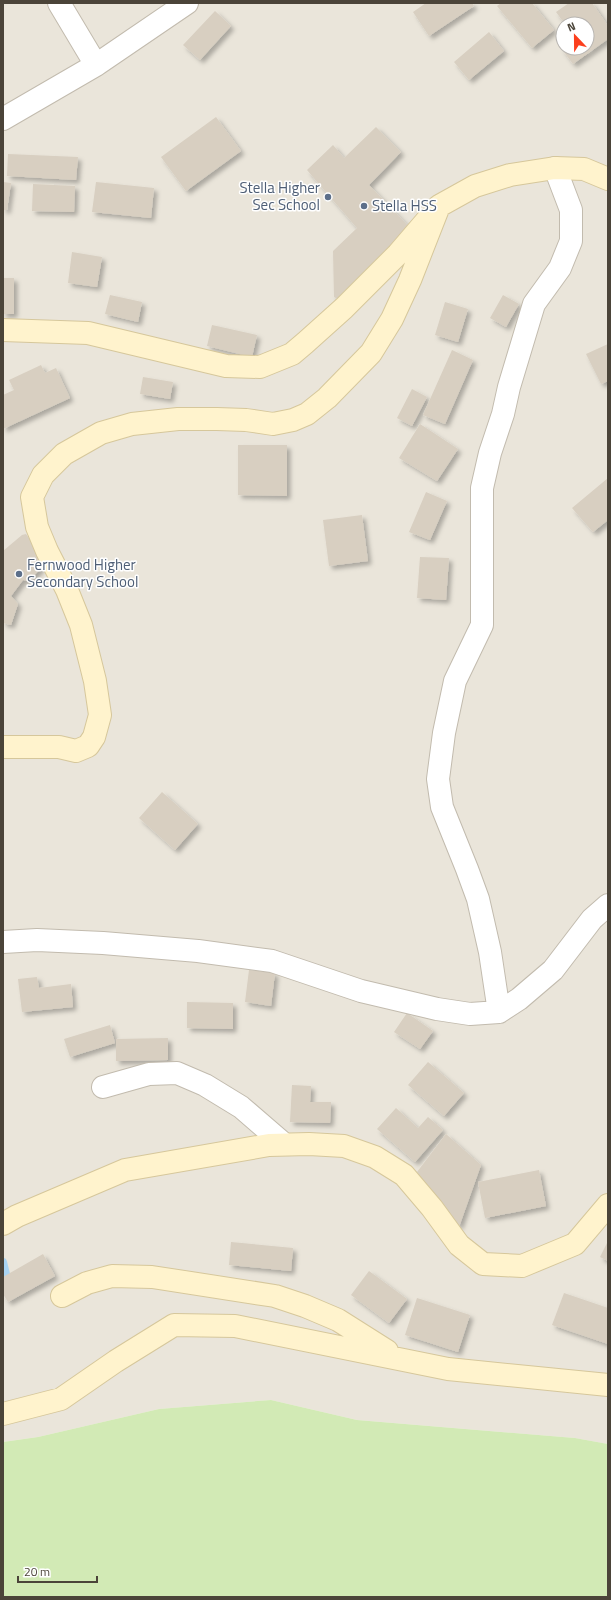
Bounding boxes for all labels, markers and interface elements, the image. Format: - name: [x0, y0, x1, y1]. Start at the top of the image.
- north arrow: [555, 16, 595, 56]
- text: N: [565, 18, 578, 36]
- place label: Stella Higher Sec School: [239, 176, 320, 216]
- marker: Stella Higher Sec School: [323, 192, 333, 202]
- place label: Stella HSS: [372, 194, 437, 217]
- marker: Stella HSS: [359, 201, 369, 211]
- place label: Fernwood Higher Secondary School: [27, 553, 138, 593]
- marker: Fernwood Higher Secondary School: [14, 569, 24, 579]
- scale bar: [18, 1558, 97, 1584]
- text: 20 m: [24, 1562, 50, 1581]

